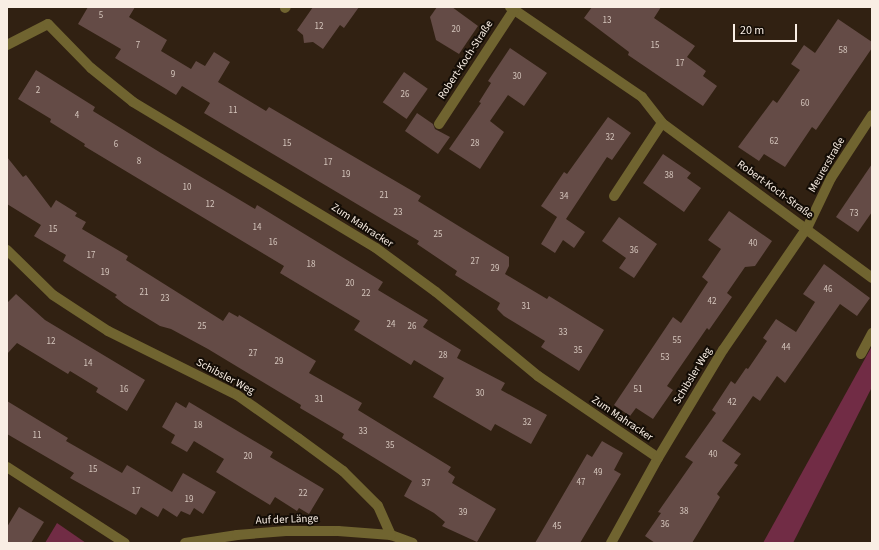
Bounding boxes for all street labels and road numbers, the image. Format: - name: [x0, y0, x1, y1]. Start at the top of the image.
- street label: Robert-Koch-Straße: [436, 18, 496, 102]
- street label: Meurerstraße: [806, 135, 848, 195]
- street label: Robert-Koch-Straße: [734, 158, 816, 222]
- street label: Zum Mahracker: [329, 201, 395, 251]
- street label: Schibsler Weg: [671, 345, 715, 407]
- street label: Schibsler Weg: [194, 356, 256, 398]
- street label: Zum Mahracker: [589, 394, 655, 444]
- street label: Auf der Länge: [255, 512, 319, 528]

